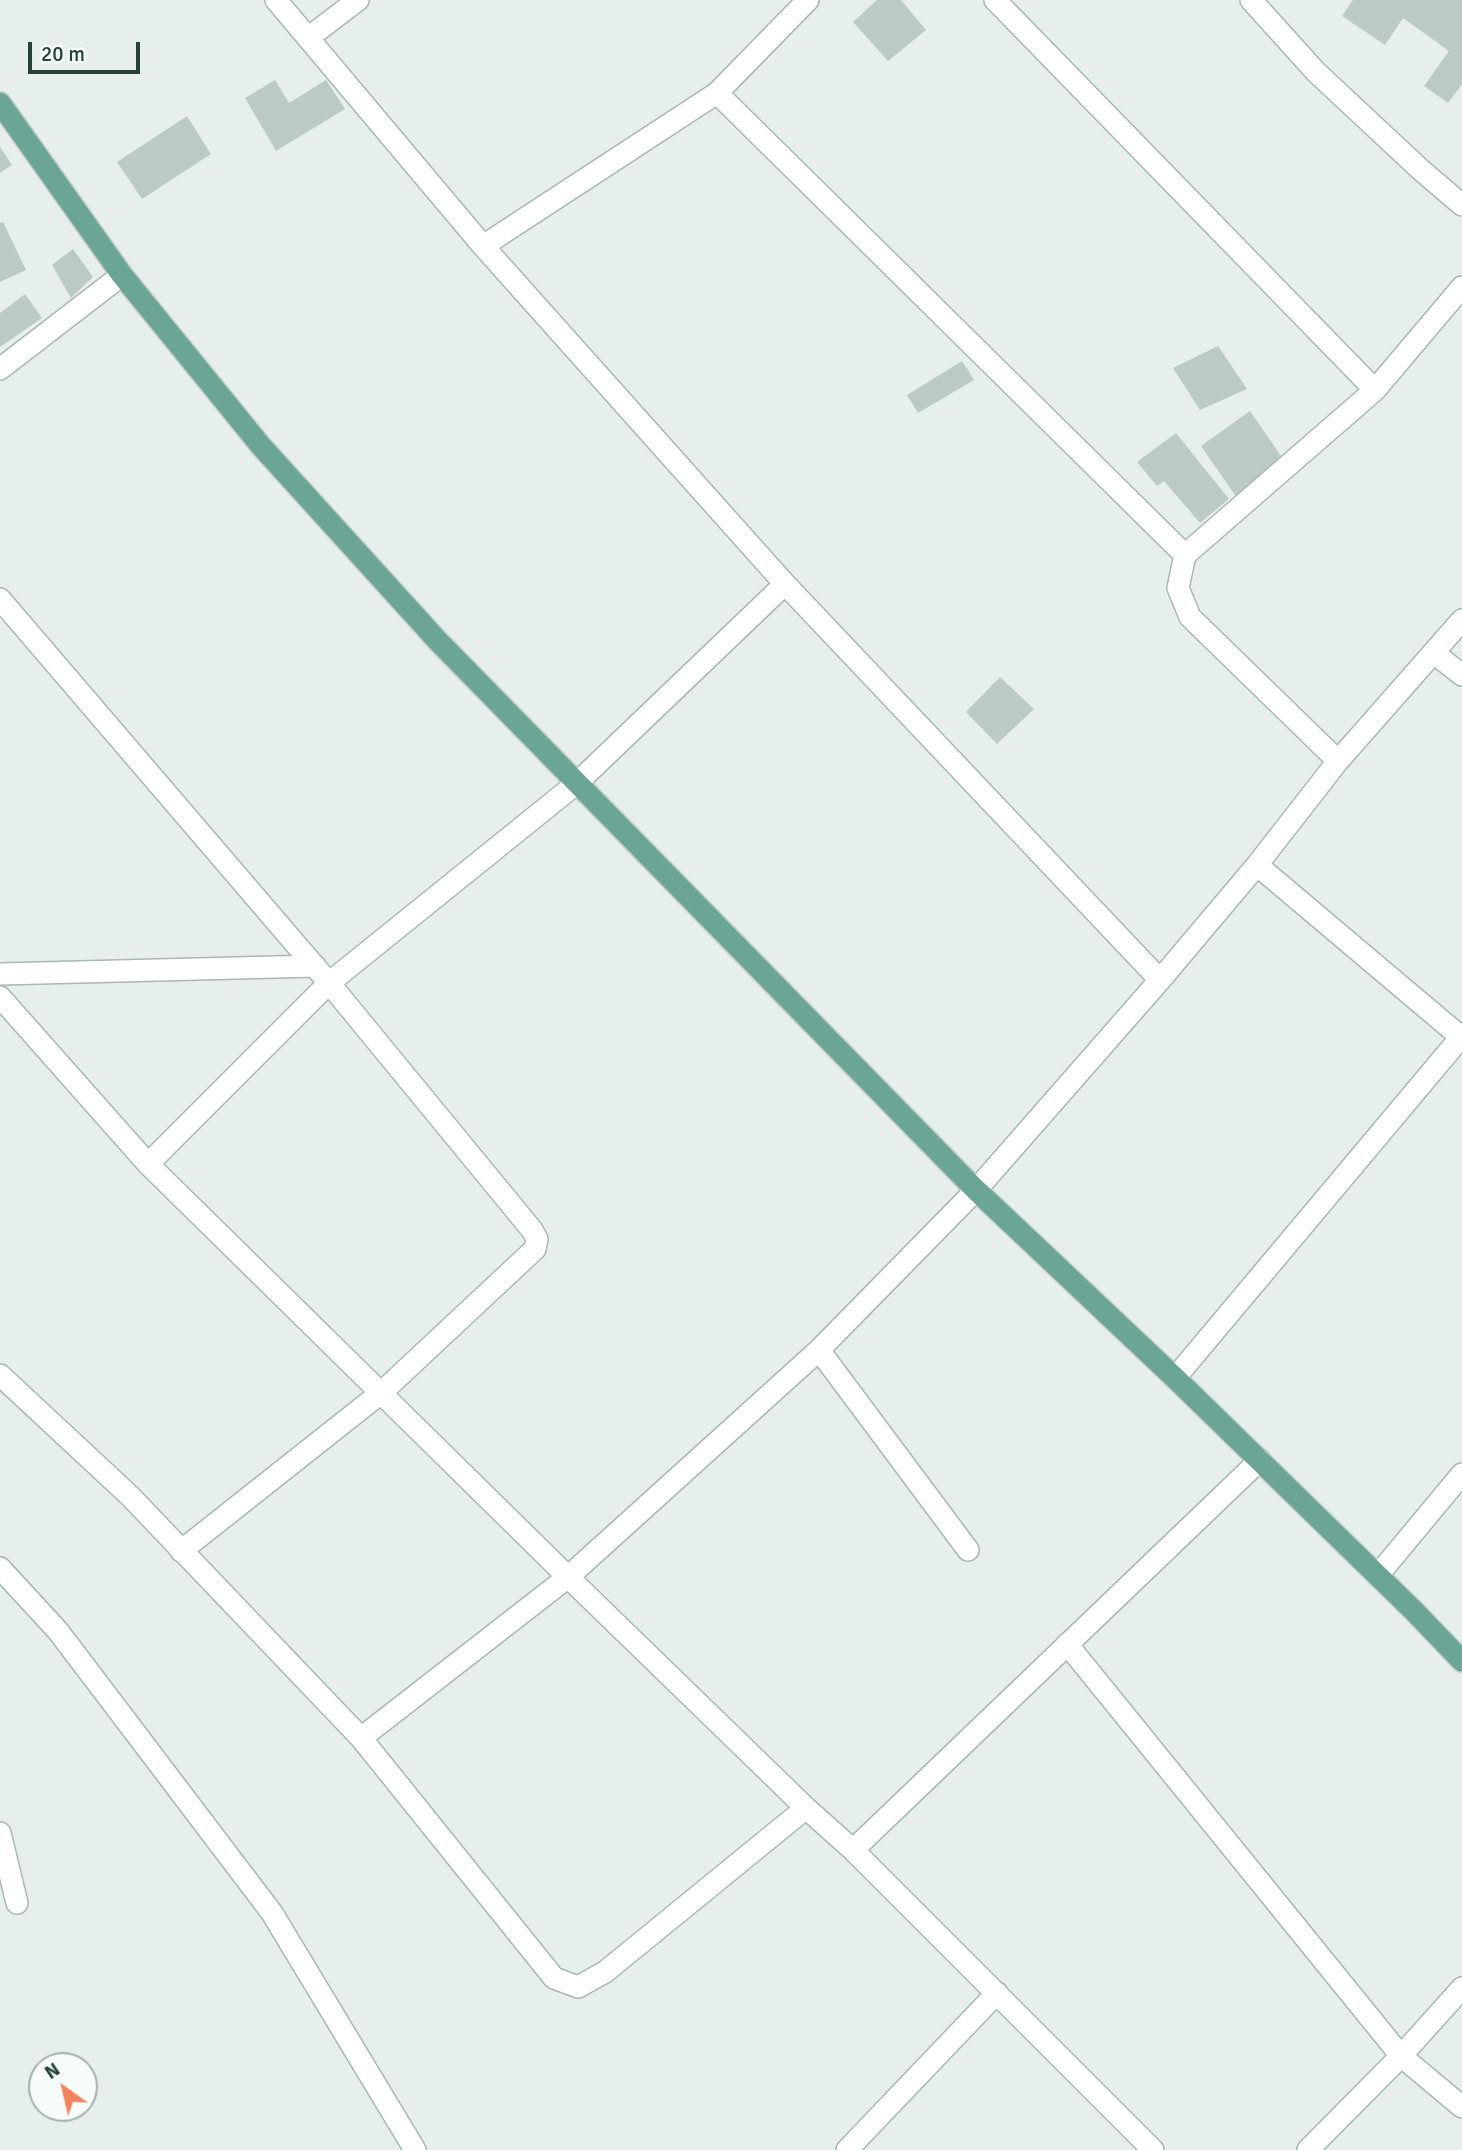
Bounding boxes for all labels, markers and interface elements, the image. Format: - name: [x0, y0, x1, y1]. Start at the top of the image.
- scale bar: [32, 28, 144, 72]
- text: 20 m: [41, 41, 85, 67]
- north arrow: [28, 2052, 98, 2122]
- text: N: [40, 2058, 65, 2085]

